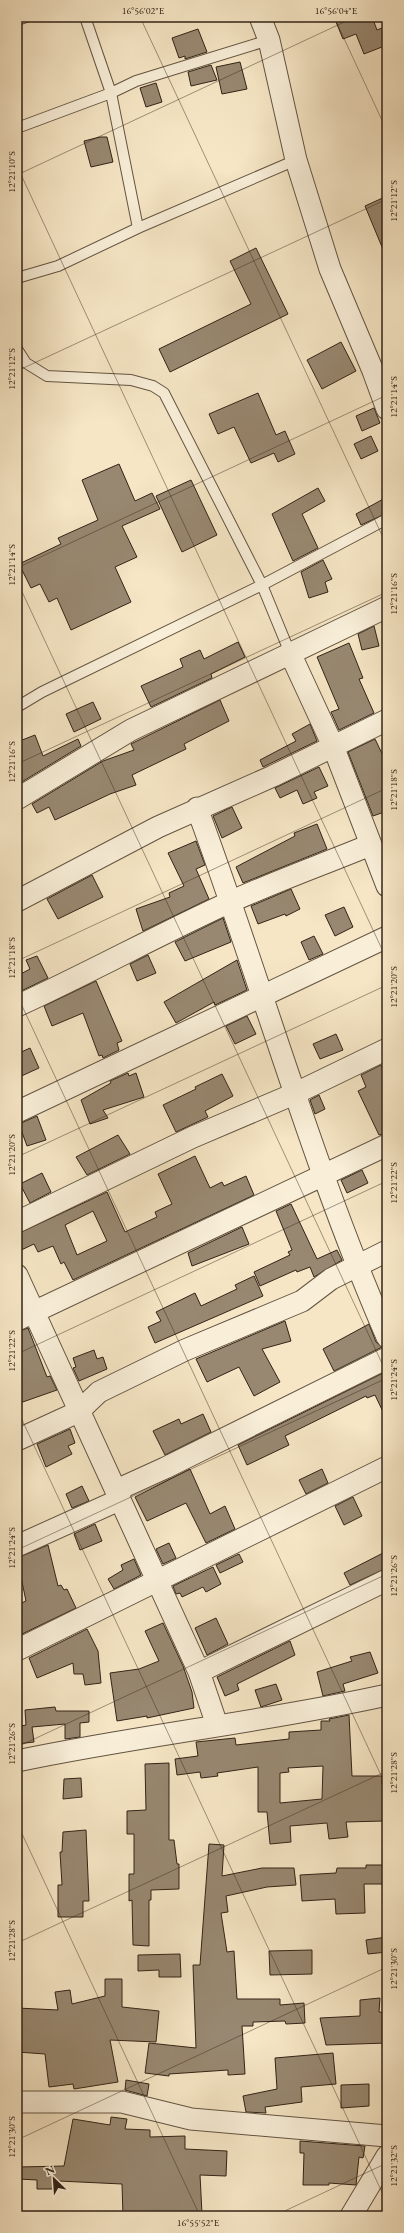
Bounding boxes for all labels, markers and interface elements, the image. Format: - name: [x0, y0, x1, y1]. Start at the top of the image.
- text: 16°56'02"E: [122, 4, 165, 17]
- text: 16°56'04"E: [315, 4, 358, 17]
- text: 12°21'10"S: [5, 151, 18, 193]
- text: 12°21'12"S: [387, 180, 400, 222]
- text: 12°21'12"S: [5, 348, 18, 390]
- text: 12°21'14"S: [387, 376, 400, 418]
- text: 12°21'14"S: [5, 544, 18, 586]
- text: 12°21'16"S: [387, 573, 400, 615]
- text: 12°21'16"S: [5, 741, 18, 783]
- text: 12°21'18"S: [387, 769, 400, 811]
- text: 12°21'18"S: [5, 937, 18, 979]
- text: 12°21'20"S: [387, 966, 400, 1008]
- text: 12°21'20"S: [5, 1134, 18, 1176]
- text: 12°21'22"S: [387, 1162, 400, 1204]
- text: 12°21'22"S: [5, 1330, 18, 1372]
- text: 12°21'24"S: [387, 1359, 400, 1401]
- text: 12°21'24"S: [5, 1527, 18, 1569]
- text: 12°21'26"S: [387, 1555, 400, 1597]
- text: 12°21'26"S: [5, 1723, 18, 1765]
- text: 12°21'28"S: [387, 1752, 400, 1794]
- text: 12°21'28"S: [5, 1920, 18, 1962]
- text: 12°21'30"S: [387, 1948, 400, 1990]
- text: 12°21'30"S: [5, 2116, 18, 2158]
- text: 12°21'32"S: [387, 2145, 400, 2187]
- north arrow: [34, 2159, 74, 2199]
- text: N: [43, 2162, 57, 2178]
- text: 16°55'52"E: [177, 2216, 220, 2229]

